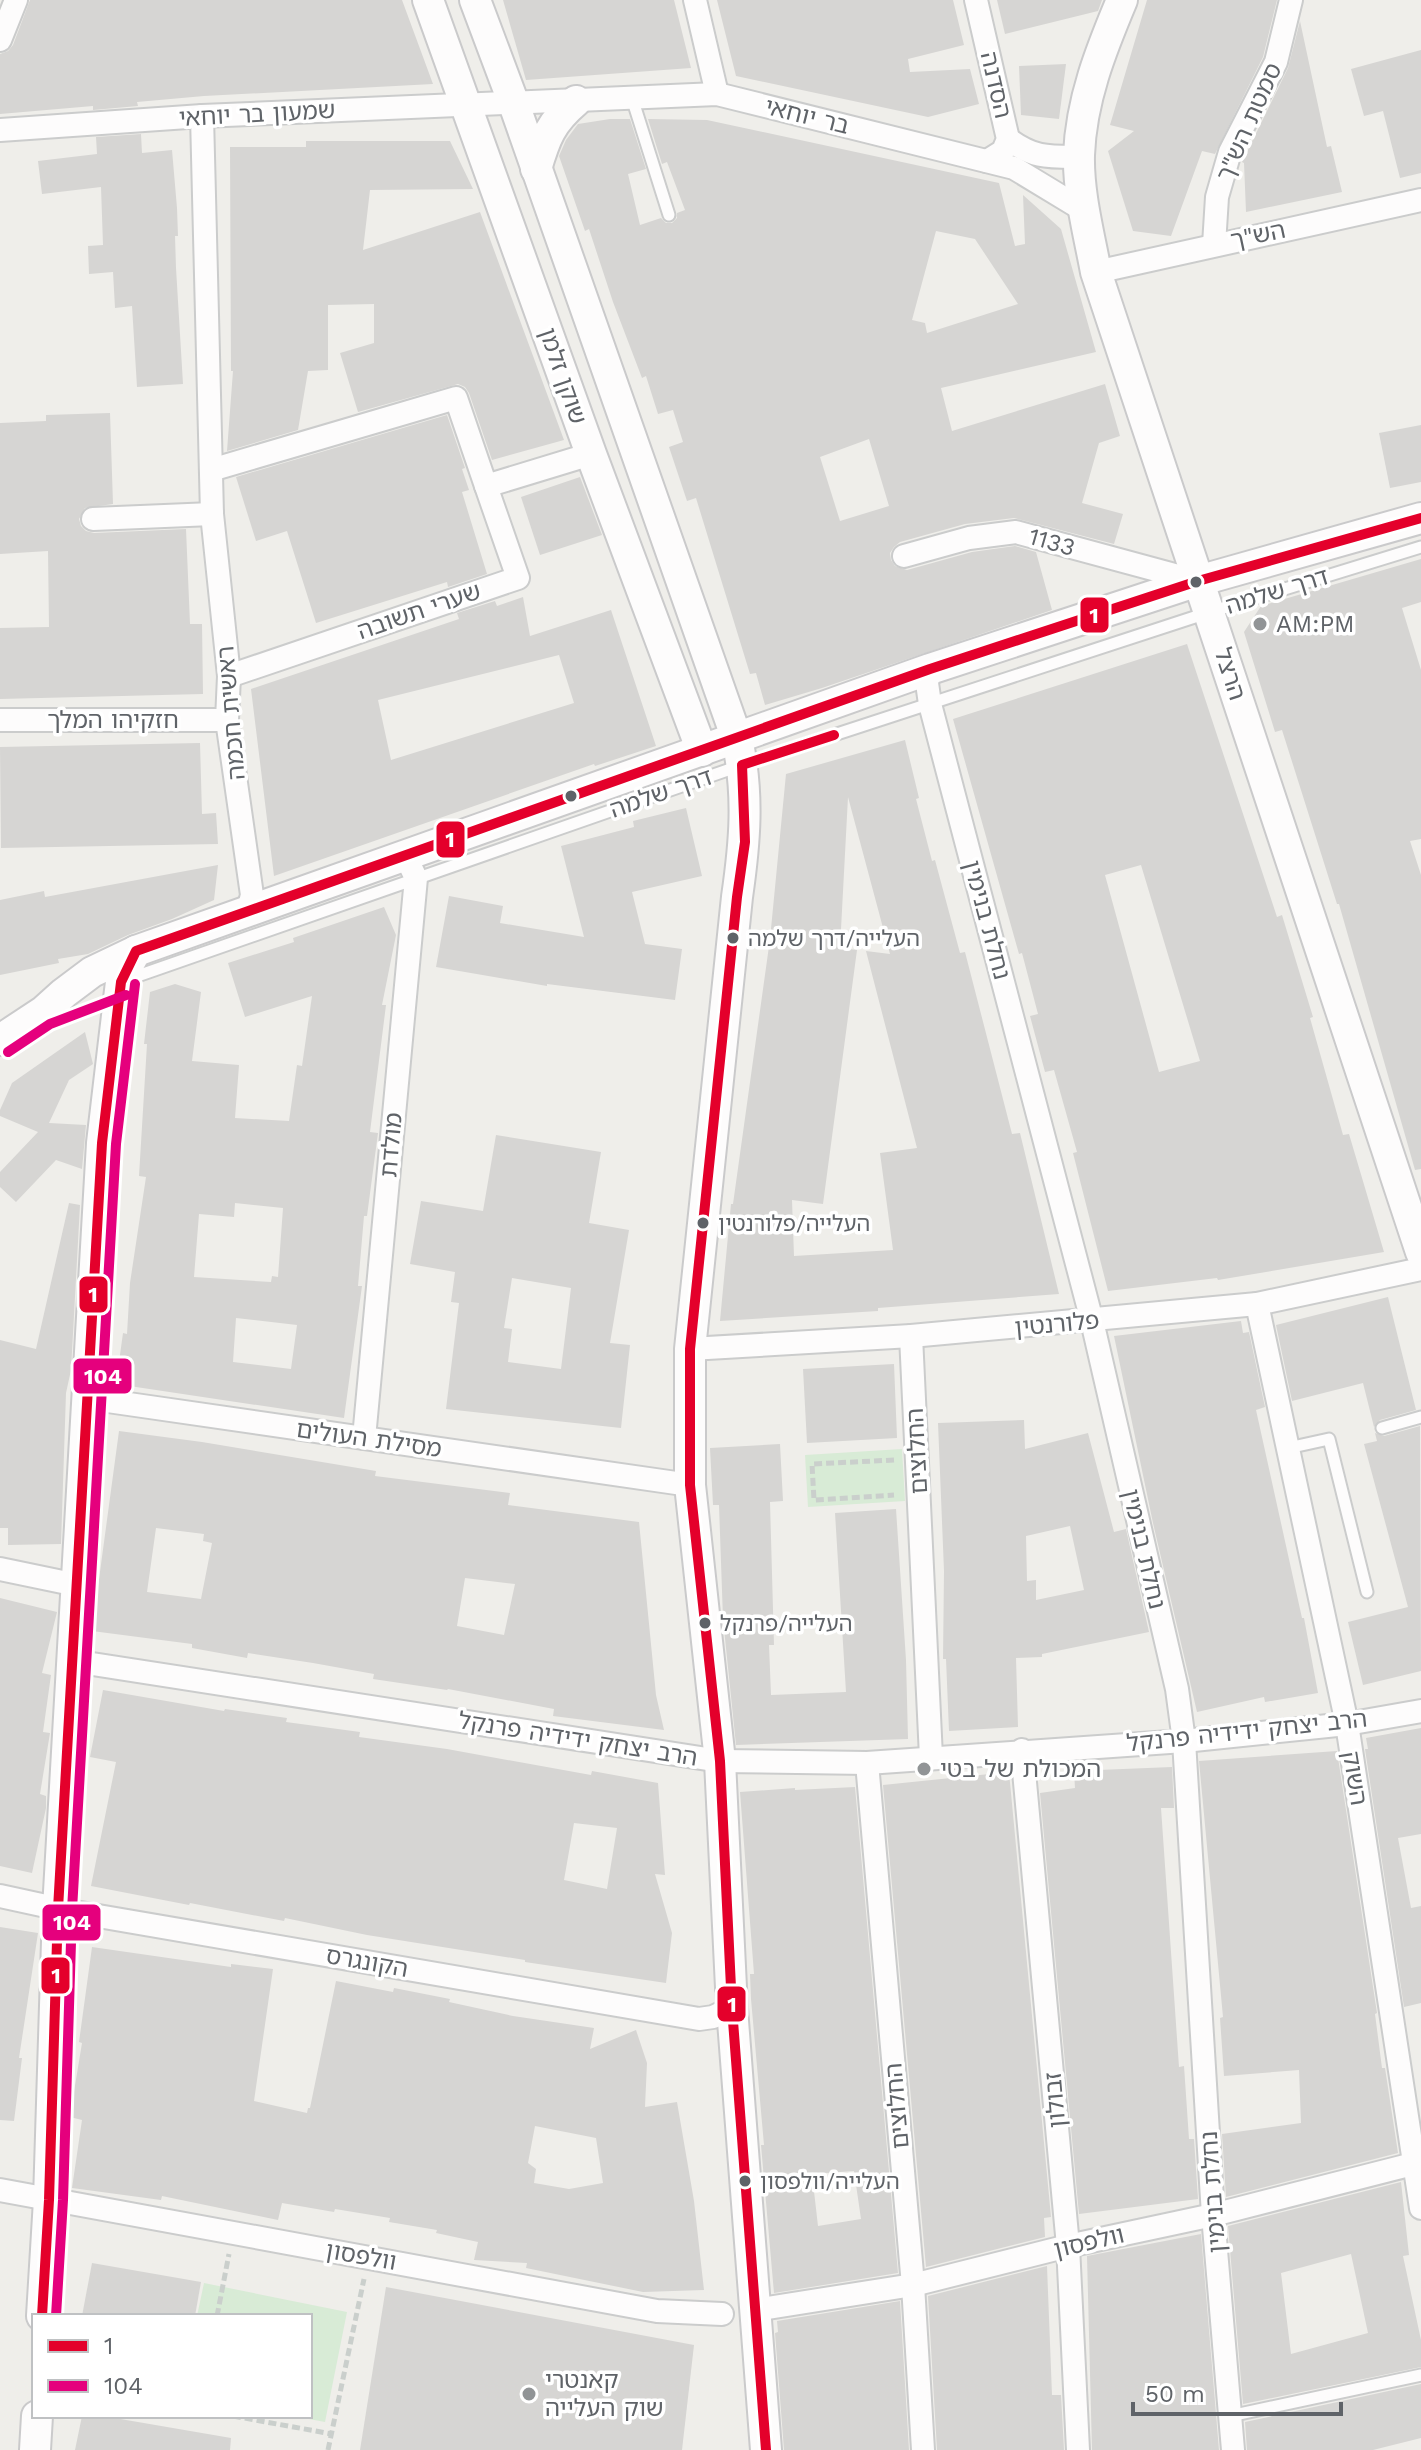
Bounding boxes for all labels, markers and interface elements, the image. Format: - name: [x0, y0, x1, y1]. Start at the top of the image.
- street label: הסדנה: [975, 49, 1017, 121]
- street label: סמטת הש"ך: [1210, 59, 1288, 185]
- street label: בר יוחאי: [762, 92, 852, 140]
- street label: שמעון בר יוחאי: [178, 96, 336, 132]
- street label: הש"ך: [1228, 216, 1288, 254]
- street label: שוקן זלמן: [533, 324, 593, 428]
- street label: 1133: [1026, 522, 1078, 562]
- street label: דרך שלמה: [1222, 562, 1332, 620]
- unlabelled marker: [1188, 574, 1204, 590]
- street label: שערי תשובה: [353, 577, 485, 645]
- line badge: 1: [1079, 596, 1110, 634]
- text: 1: [1089, 603, 1099, 628]
- place label: AM:PM: [1276, 610, 1355, 638]
- marker: AM:PM: [1251, 615, 1269, 633]
- street label: הרצל: [1208, 644, 1252, 704]
- street label: ראשית חכמה: [211, 645, 251, 781]
- street label: חזקיהו המלך: [47, 706, 179, 734]
- street label: דרך שלמה: [606, 762, 716, 824]
- unlabelled marker: [563, 788, 579, 804]
- line badge: 1: [435, 820, 466, 859]
- text: 1: [445, 827, 455, 852]
- street label: נחלת בנימין: [958, 857, 1016, 983]
- place label: העלייה/דרך שלמה: [748, 926, 920, 951]
- marker: העלייה/דרך שלמה: [725, 930, 741, 946]
- street label: מולדת: [374, 1111, 408, 1179]
- place label: העלייה/פלורנטין: [718, 1211, 870, 1236]
- marker: העלייה/פלורנטין: [695, 1215, 711, 1231]
- line badge: 1: [78, 1275, 109, 1314]
- text: 1: [88, 1282, 98, 1307]
- street label: פלורנטין: [1013, 1306, 1101, 1342]
- line badge: 104: [72, 1357, 133, 1395]
- text: 104: [84, 1364, 122, 1389]
- street label: החלוצים: [901, 1407, 933, 1495]
- street label: מסילת העולים: [294, 1415, 444, 1463]
- street label: נחלת בנימין: [1117, 1486, 1171, 1612]
- place label: העלייה/פרנקל: [720, 1611, 853, 1636]
- marker: העלייה/פרנקל: [697, 1615, 713, 1631]
- street label: הרב יצחק ידידיה פרנקל: [1125, 1704, 1369, 1758]
- street label: הרב יצחק ידידיה פרנקל: [456, 1706, 700, 1772]
- street label: השוק: [1337, 1749, 1373, 1807]
- place label: המכולת של בטי: [940, 1755, 1101, 1783]
- marker: המכולת של בטי: [915, 1760, 933, 1778]
- line badge: 104: [41, 1903, 102, 1942]
- text: 104: [53, 1910, 91, 1935]
- street label: הקונגרס: [324, 1941, 410, 1983]
- line badge: 1: [40, 1956, 71, 1995]
- text: 1: [51, 1963, 61, 1988]
- line badge: 1: [716, 1985, 747, 2023]
- text: 1: [727, 1992, 737, 2017]
- street label: החלוצים: [879, 2062, 915, 2150]
- street label: זבולון: [1039, 2071, 1071, 2129]
- street label: נחלת בנימין: [1195, 2130, 1231, 2254]
- place label: העלייה/וולפסון: [760, 2169, 900, 2194]
- marker: העלייה/וולפסון: [737, 2173, 753, 2189]
- street label: וולפסון: [1051, 2220, 1127, 2264]
- street label: וולפסון: [323, 2236, 399, 2276]
- legend: [32, 2314, 312, 2418]
- text: 1: [104, 2332, 113, 2360]
- place label: קאנטרי שוק העלייה: [545, 2366, 664, 2422]
- scale bar: [1133, 2366, 1341, 2416]
- text: 104: [104, 2372, 143, 2400]
- text: 50 m: [1145, 2380, 1205, 2408]
- marker: קאנטרי שוק העלייה: [520, 2385, 538, 2403]

